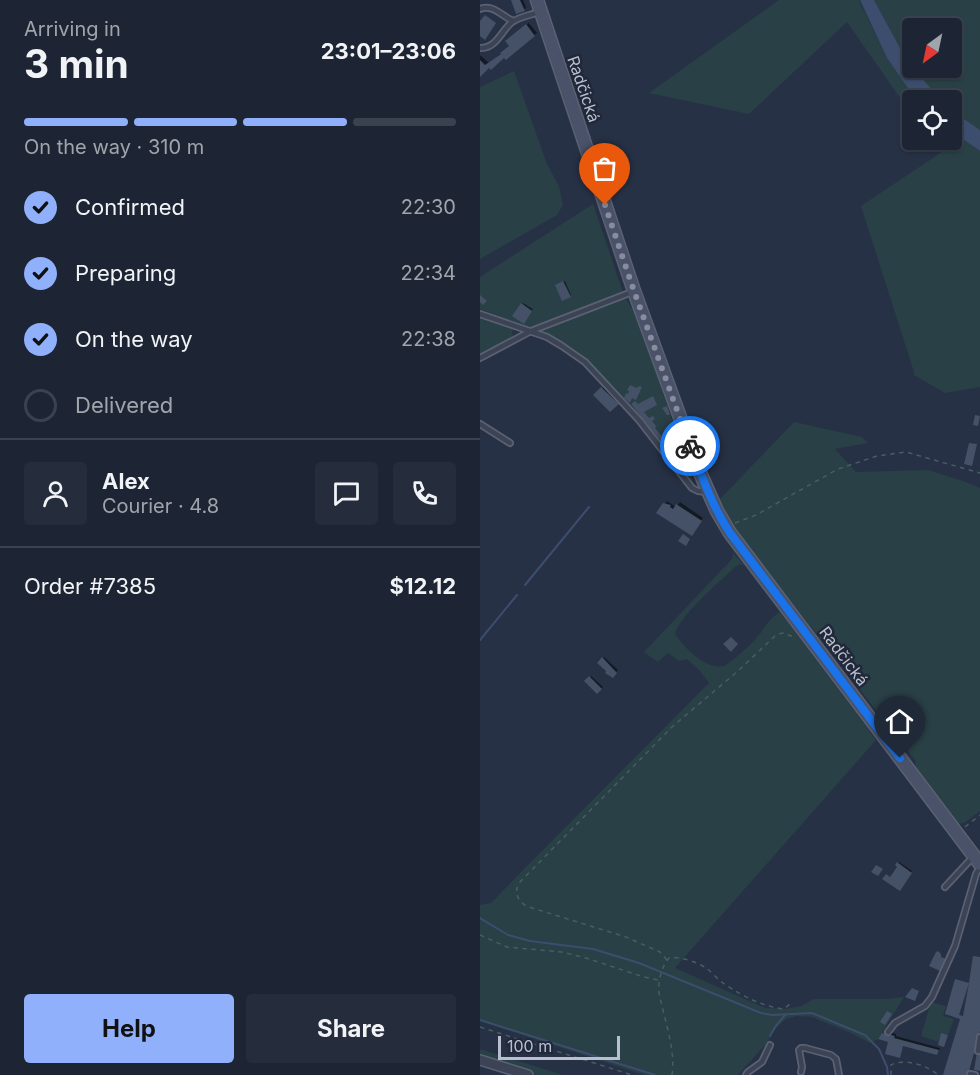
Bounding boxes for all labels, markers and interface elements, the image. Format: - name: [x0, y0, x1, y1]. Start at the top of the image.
- text: Arriving in: [24, 17, 121, 41]
- north arrow: [902, 18, 962, 78]
- map controls: [902, 18, 962, 150]
- text: 23:01–23:06: [321, 38, 456, 64]
- text: 3 min: [24, 40, 129, 87]
- street label: Radčická: [563, 53, 605, 125]
- button: locate: [902, 90, 962, 150]
- text: On the way · 310 m: [24, 135, 204, 159]
- pin: [579, 143, 630, 205]
- icon: bag: [588, 152, 621, 185]
- icon: check: [24, 191, 57, 224]
- text: Confirmed: [75, 194, 185, 220]
- text: 22:30: [401, 195, 456, 219]
- icon: check: [24, 257, 57, 290]
- text: Preparing: [75, 260, 176, 286]
- text: 22:34: [401, 261, 456, 285]
- icon: check: [24, 323, 57, 356]
- text: On the way: [75, 326, 193, 352]
- text: 22:38: [401, 327, 456, 351]
- text: Delivered: [75, 392, 173, 418]
- courier: [660, 416, 720, 476]
- icon: bike: [674, 430, 707, 463]
- button: person: [24, 462, 87, 525]
- button: chat: [315, 462, 378, 525]
- button: phone: [393, 462, 456, 525]
- text: Alex: [102, 468, 150, 494]
- text: Courier · 4.8: [102, 494, 219, 518]
- text: Order #7385: [24, 573, 156, 599]
- text: $12.12: [390, 573, 456, 599]
- street label: Radčická: [815, 622, 873, 690]
- pin: [874, 696, 925, 758]
- icon: home: [883, 705, 916, 738]
- button: Help: [24, 994, 234, 1063]
- button: Share: [246, 994, 456, 1063]
- scale bar: [498, 1033, 620, 1060]
- text: 100 m: [507, 1036, 552, 1056]

